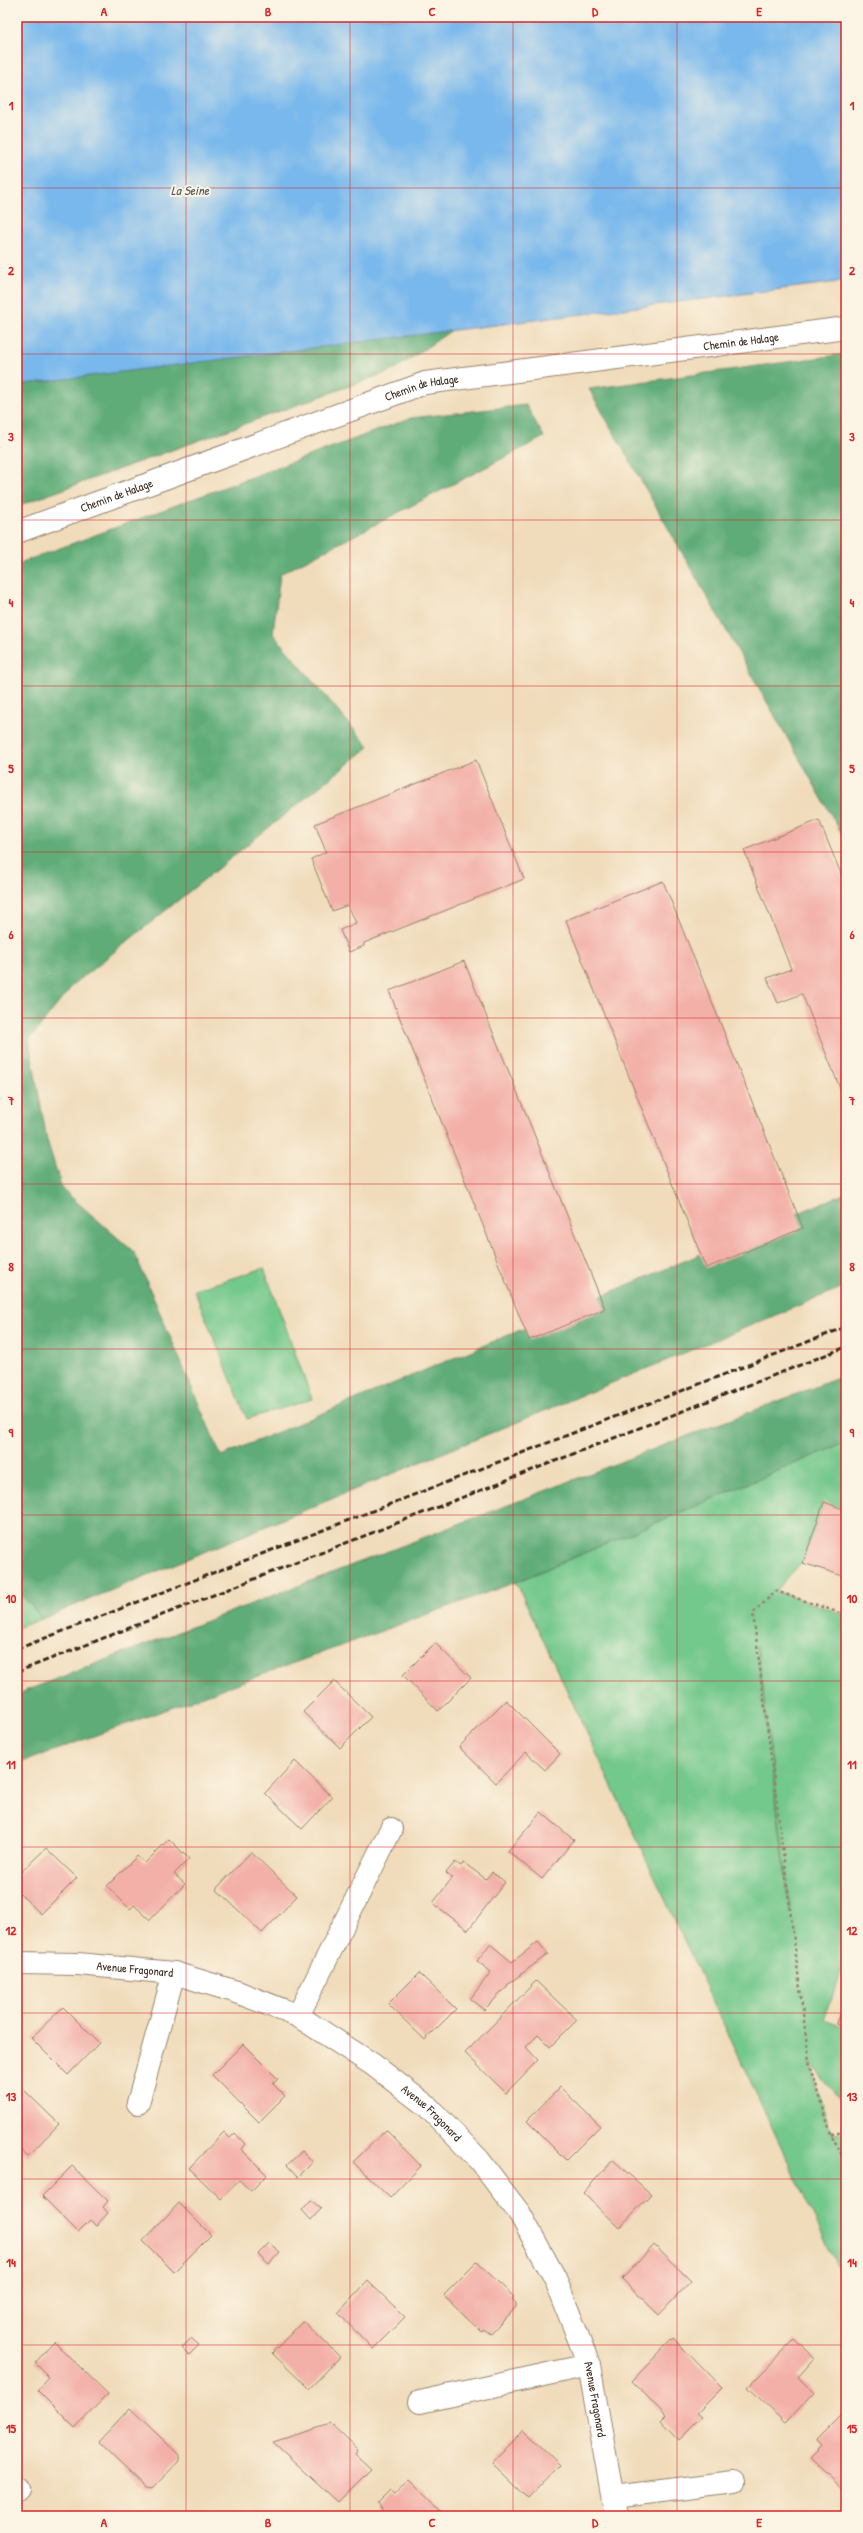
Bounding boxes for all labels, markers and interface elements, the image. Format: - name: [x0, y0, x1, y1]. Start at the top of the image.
- text: A: [101, 2, 108, 20]
- text: B: [265, 2, 272, 20]
- text: C: [428, 2, 436, 20]
- text: D: [592, 2, 599, 20]
- text: E: [756, 2, 762, 20]
- text: 1: [9, 96, 14, 114]
- text: 1: [850, 96, 855, 114]
- water label: La Seine: [171, 181, 210, 199]
- text: 2: [8, 261, 15, 279]
- text: 2: [849, 261, 856, 279]
- street label: Chemin de Halage: [702, 328, 780, 355]
- street label: Chemin de Halage: [382, 370, 460, 405]
- text: 3: [8, 427, 14, 445]
- text: 3: [849, 427, 855, 445]
- street label: Chemin de Halage: [78, 474, 155, 516]
- text: 4: [9, 593, 14, 611]
- text: 4: [850, 593, 855, 611]
- text: 5: [8, 759, 14, 777]
- text: 5: [849, 759, 855, 777]
- text: 6: [8, 925, 14, 943]
- text: 6: [849, 925, 855, 943]
- text: 7: [7, 1091, 15, 1109]
- text: 7: [848, 1091, 856, 1109]
- text: 8: [8, 1257, 14, 1275]
- text: 8: [849, 1257, 855, 1275]
- text: 9: [9, 1423, 14, 1441]
- text: 9: [850, 1423, 855, 1441]
- text: 10: [6, 1589, 16, 1607]
- text: 10: [847, 1589, 857, 1607]
- text: 11: [6, 1755, 16, 1773]
- text: 11: [847, 1755, 857, 1773]
- text: 12: [6, 1921, 17, 1939]
- text: 12: [847, 1921, 858, 1939]
- street label: Avenue Fragonard: [96, 1957, 174, 1981]
- street label: Avenue Fragonard: [398, 2080, 466, 2145]
- text: 13: [6, 2087, 16, 2105]
- text: 13: [847, 2087, 857, 2105]
- text: 14: [6, 2253, 16, 2271]
- text: 14: [847, 2253, 857, 2271]
- street label: Avenue Fragonard: [580, 2358, 611, 2439]
- text: 15: [6, 2419, 17, 2437]
- text: 15: [847, 2419, 858, 2437]
- text: A: [101, 2513, 108, 2531]
- text: B: [265, 2513, 272, 2531]
- text: C: [428, 2513, 436, 2531]
- text: D: [592, 2513, 599, 2531]
- text: E: [756, 2513, 762, 2531]

